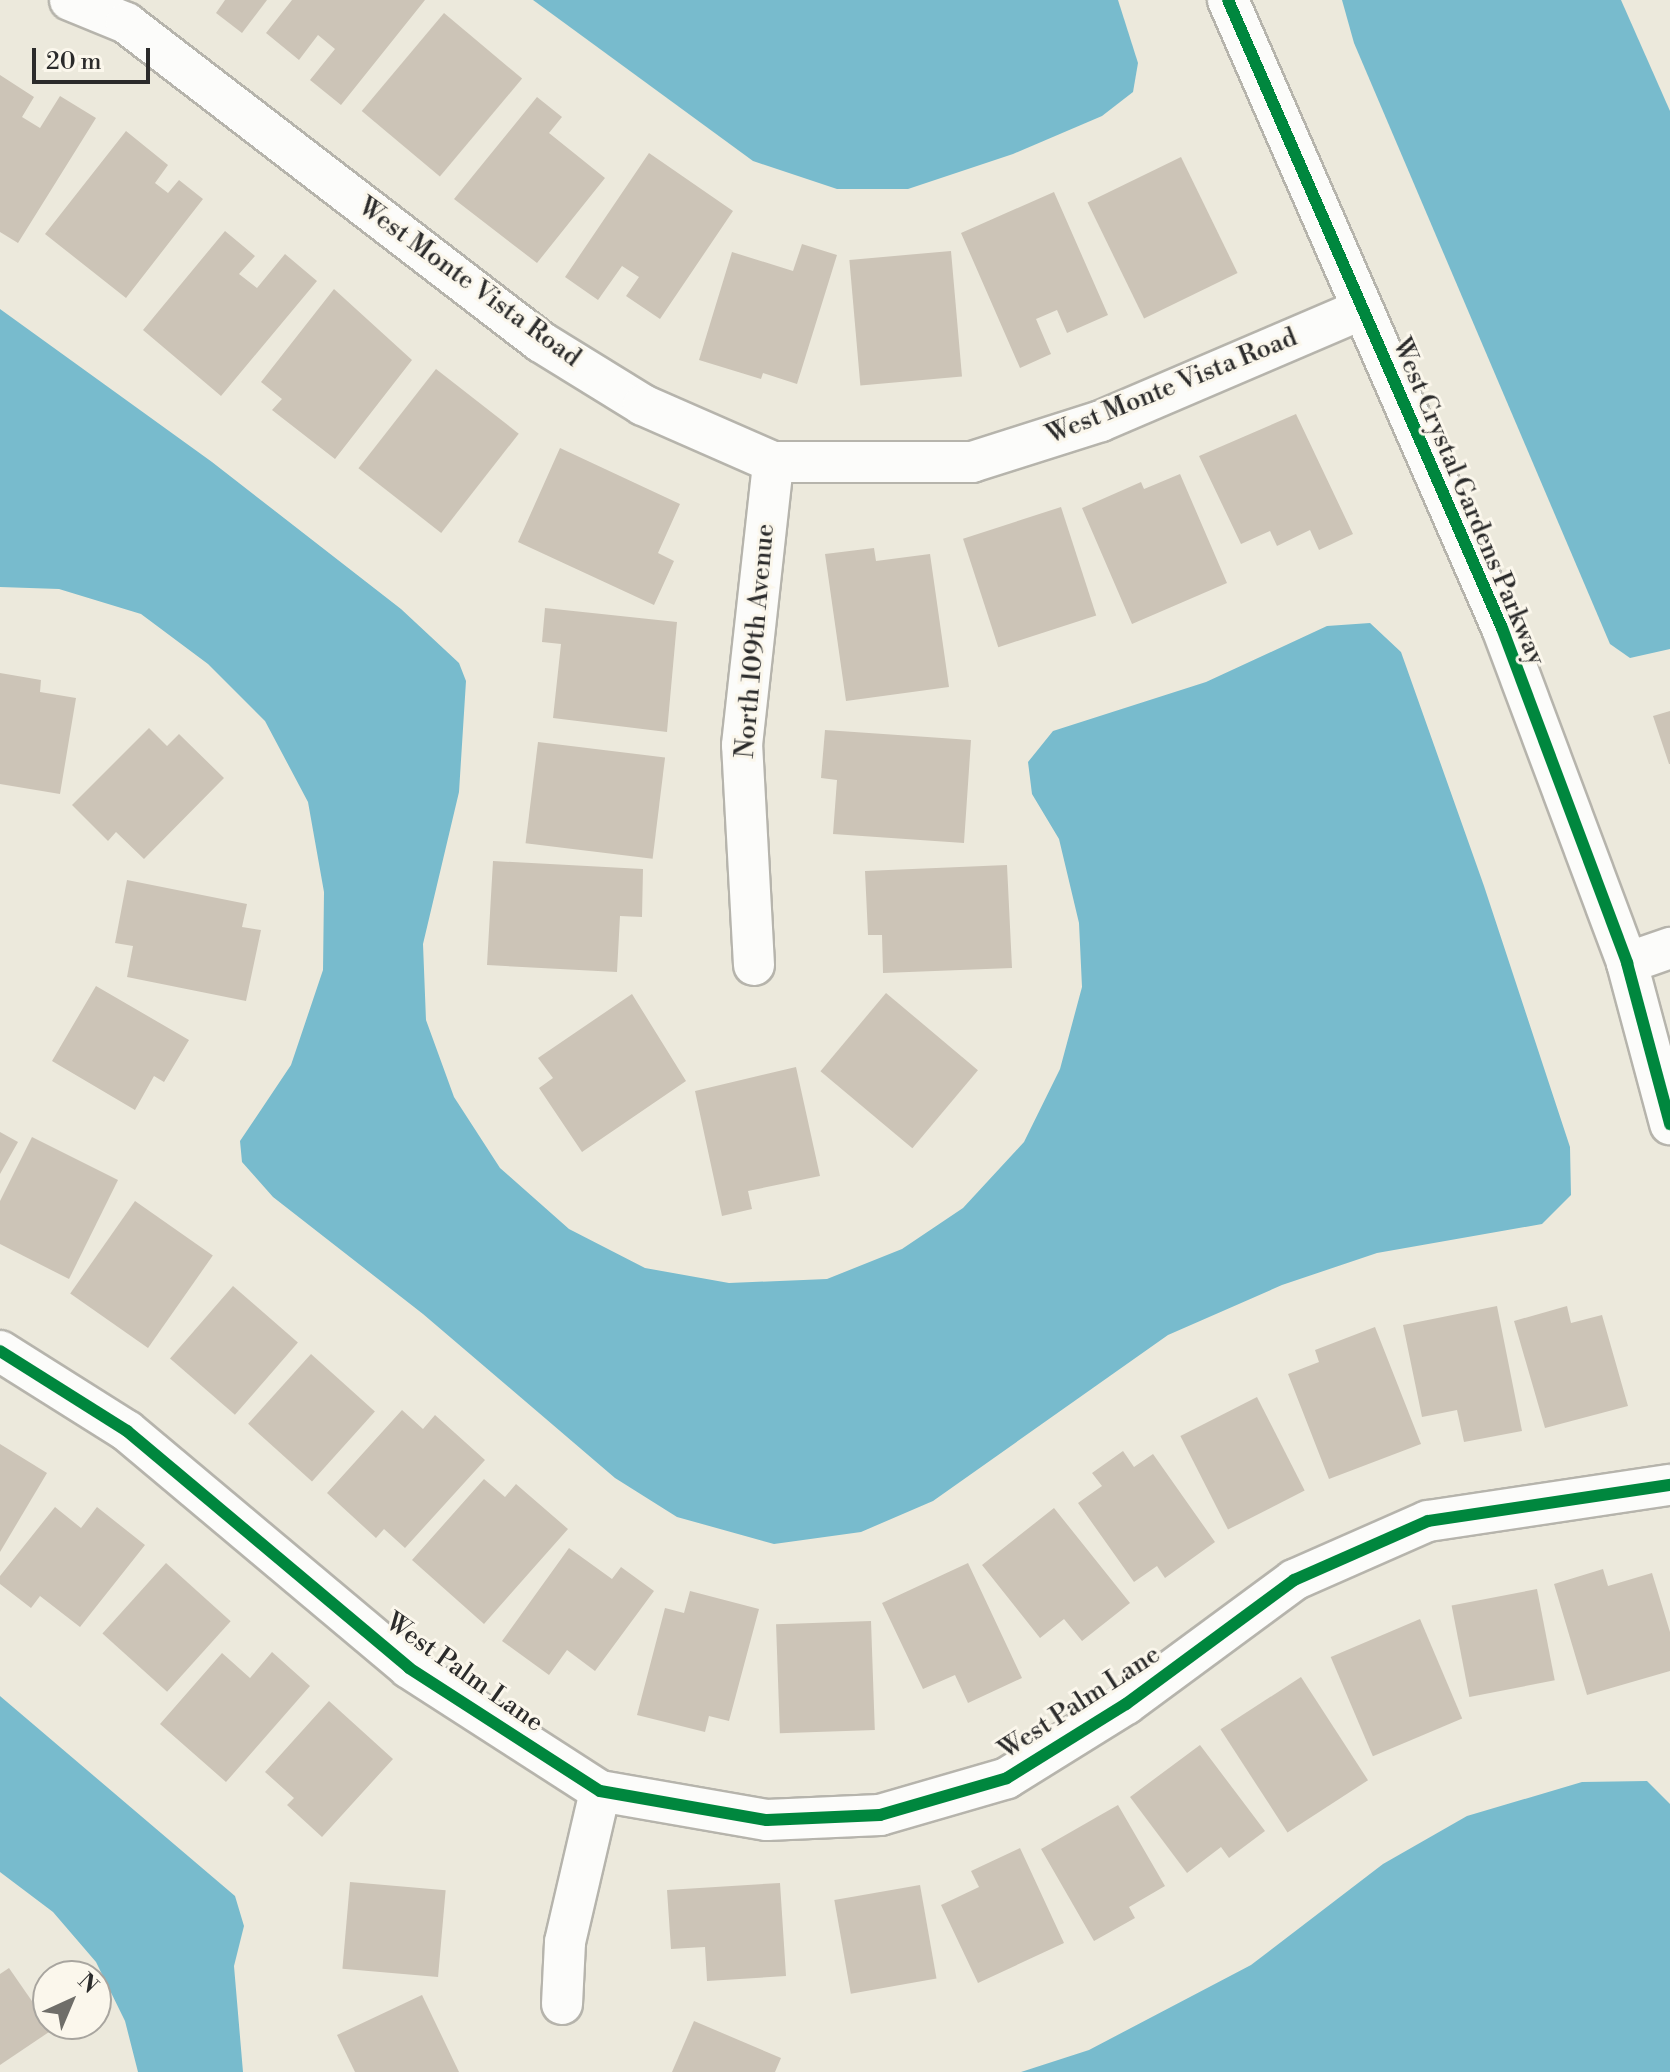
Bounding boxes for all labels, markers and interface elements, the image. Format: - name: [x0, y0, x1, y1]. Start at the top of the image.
- scale bar: [36, 32, 154, 82]
- text: 20 m: [46, 47, 102, 77]
- street label: West Monte Vista Road: [352, 192, 586, 374]
- street label: West Monte Vista Road: [1042, 322, 1302, 452]
- street label: West Crystal Gardens Parkway: [1385, 334, 1551, 670]
- street label: North 109th Avenue: [730, 522, 782, 760]
- street label: West Palm Lane: [379, 1607, 549, 1739]
- street label: West Palm Lane: [994, 1639, 1166, 1767]
- north arrow: [32, 1960, 112, 2040]
- text: N: [72, 1968, 103, 2000]

